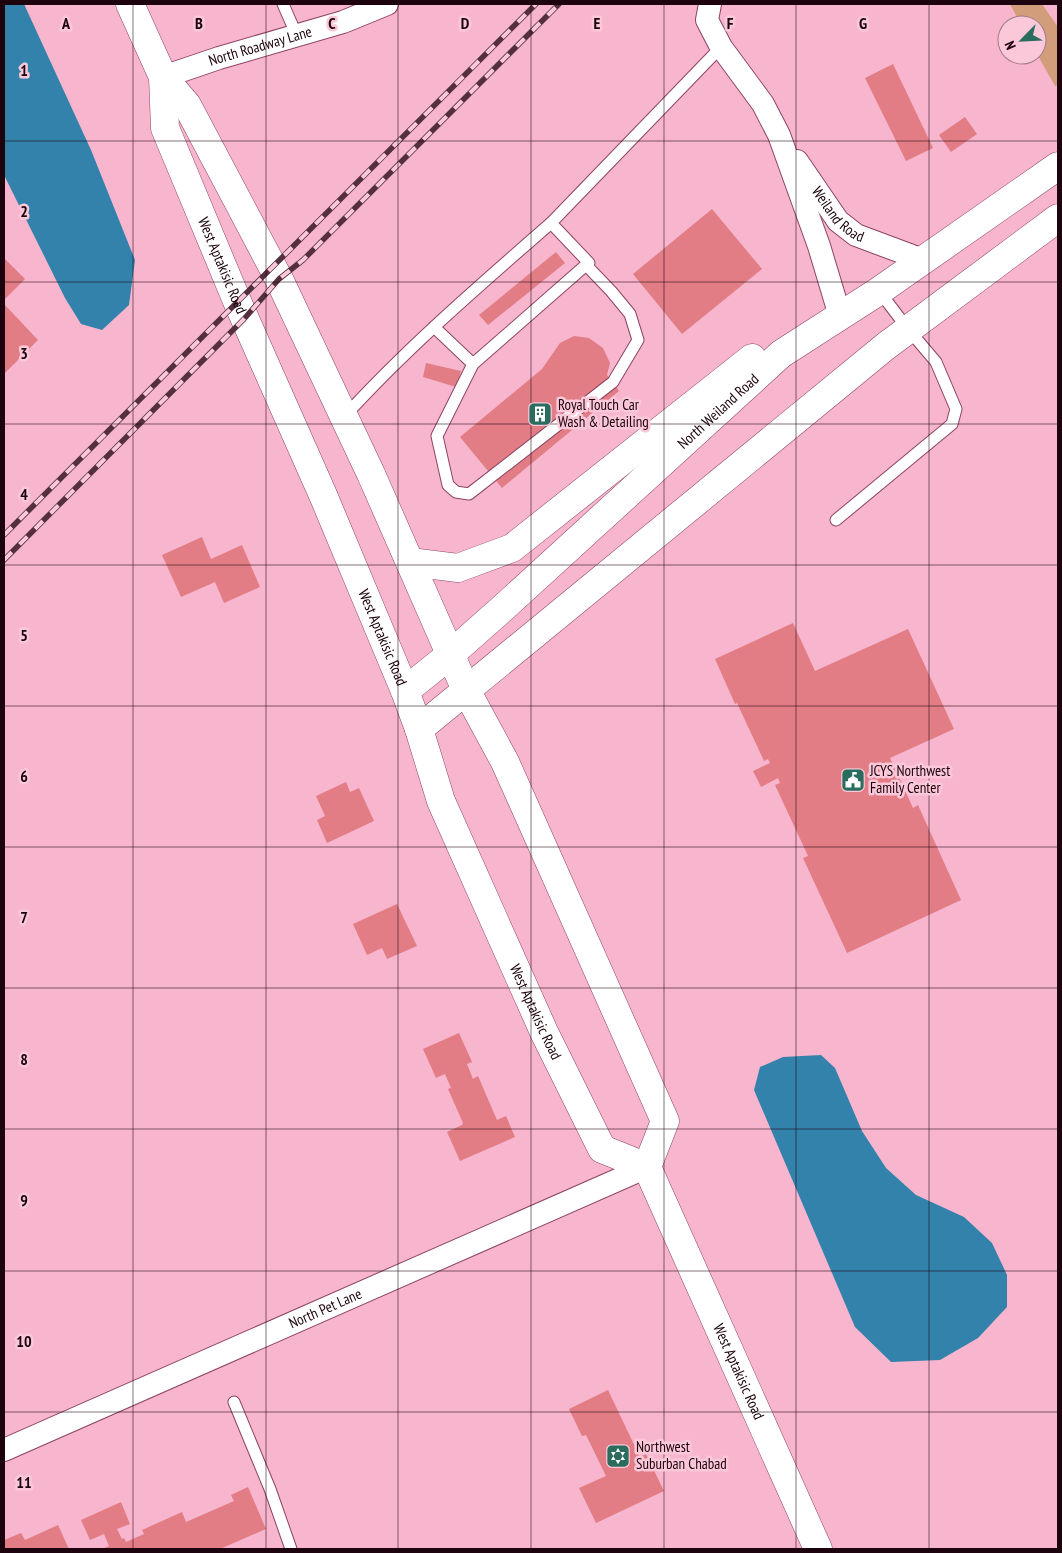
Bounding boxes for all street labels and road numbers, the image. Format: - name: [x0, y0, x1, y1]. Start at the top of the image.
- street label: North Roadway Lane: [206, 22, 314, 70]
- street label: Weiland Road: [808, 182, 867, 246]
- street label: West Aptakisic Road: [194, 214, 251, 317]
- street label: North Weiland Road: [673, 369, 762, 453]
- street label: West Aptakisic Road: [354, 586, 412, 688]
- street label: West Aptakisic Road: [506, 961, 566, 1063]
- street label: North Pet Lane: [286, 1284, 364, 1332]
- street label: West Aptakisic Road: [709, 1321, 769, 1422]

